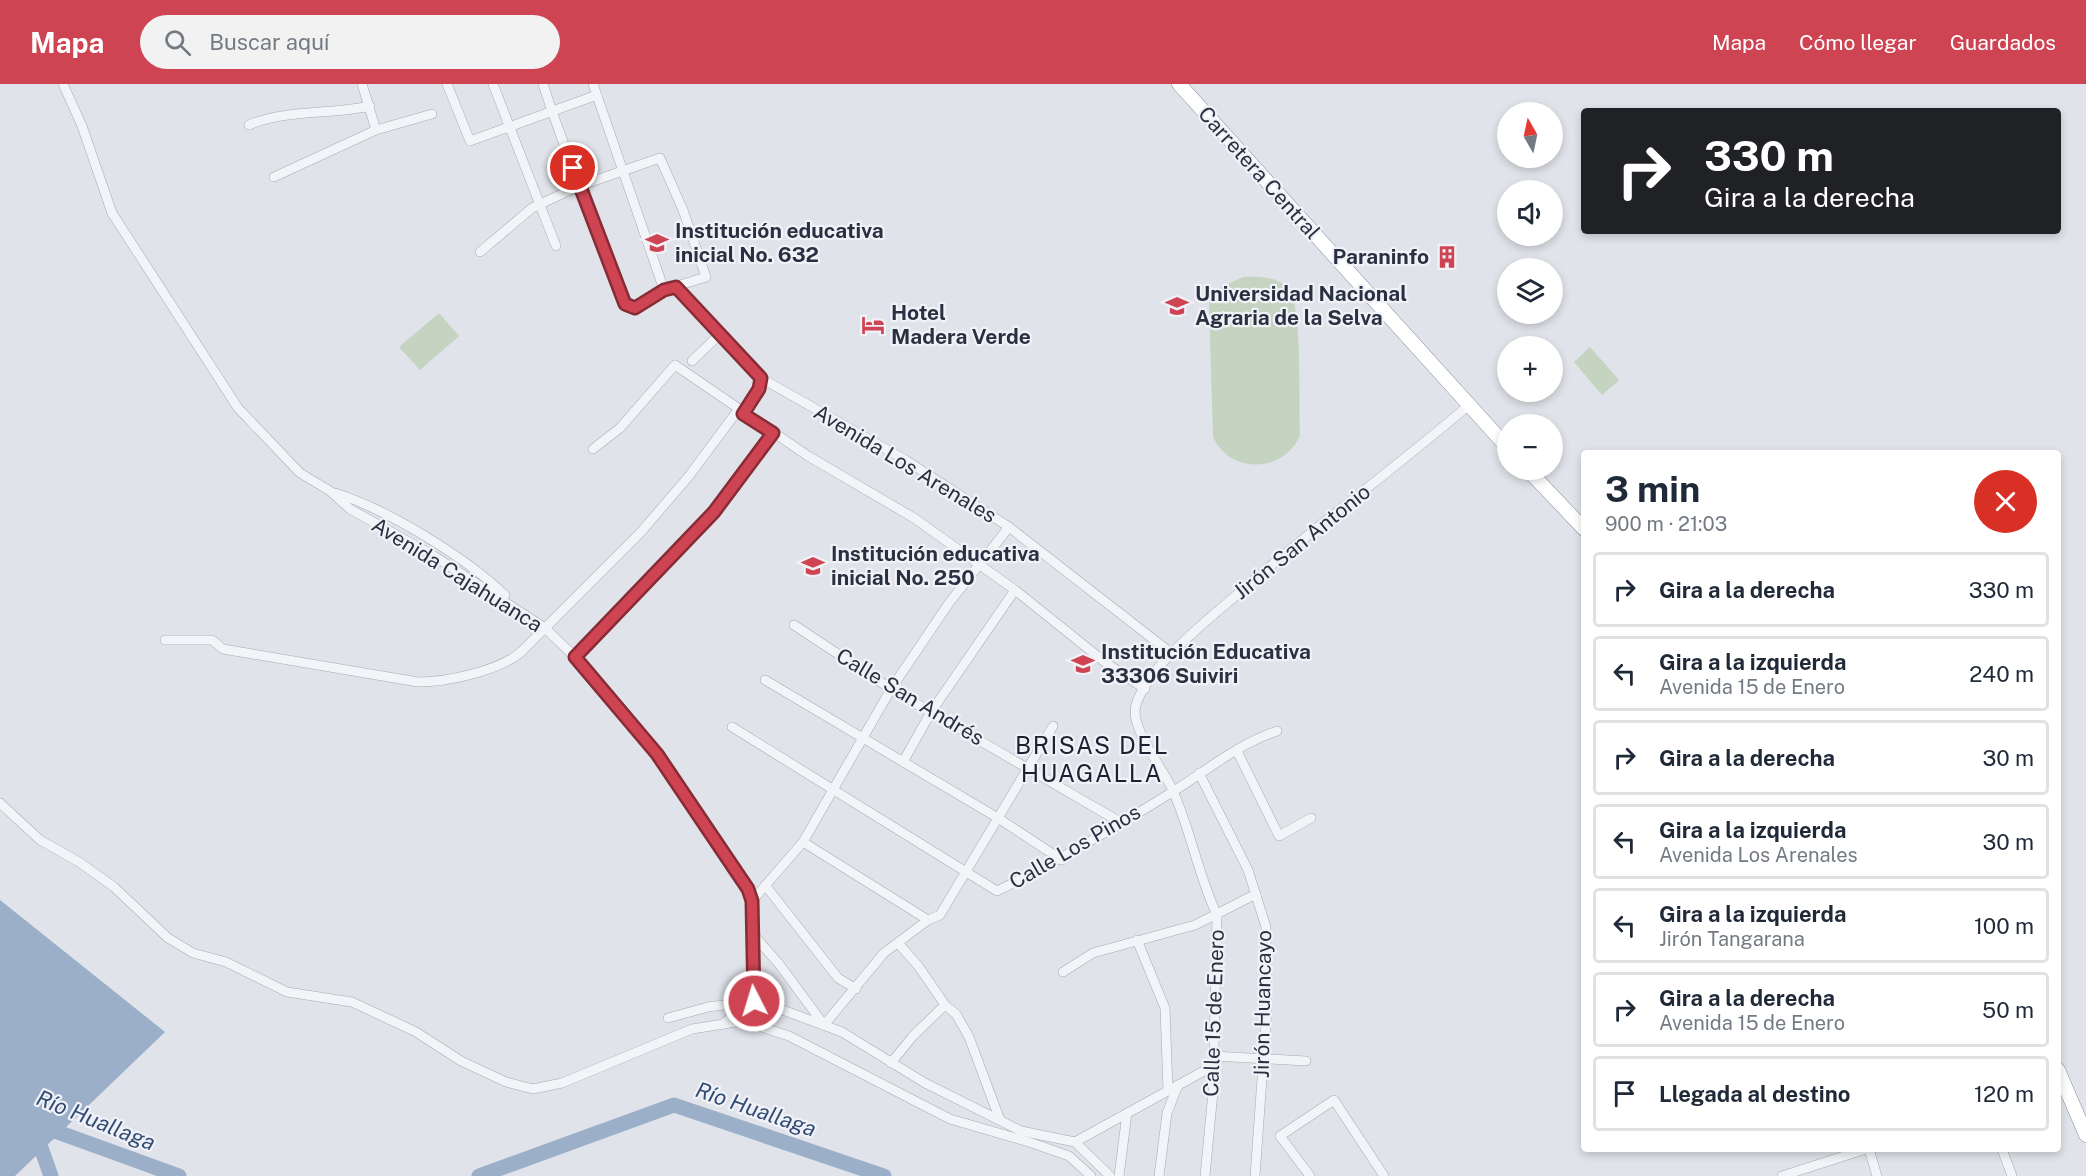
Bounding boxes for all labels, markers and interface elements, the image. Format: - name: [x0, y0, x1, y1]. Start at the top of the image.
- search box: [140, 15, 560, 69]
- text: Mapa: [30, 26, 104, 59]
- icon: search: [161, 26, 194, 59]
- text: Buscar aquí: [209, 29, 329, 55]
- text: Mapa: [1712, 30, 1766, 55]
- text: Cómo llegar: [1799, 30, 1917, 55]
- text: Guardados: [1950, 30, 2056, 55]
- street label: Carretera Central: [1193, 101, 1326, 244]
- north arrow: [1497, 102, 1563, 168]
- map controls: [1497, 102, 1563, 480]
- text: 330 m: [1704, 131, 1834, 180]
- icon: right: [1605, 132, 1683, 210]
- pin: [547, 142, 598, 193]
- icon: arrive: [556, 151, 589, 184]
- button: sound: [1497, 180, 1563, 246]
- text: Gira a la derecha: [1704, 181, 1915, 213]
- place label: Institución educativa inicial No. 632: [675, 218, 884, 267]
- school or university icon: Institución educativa inicial No. 632: [644, 230, 670, 256]
- place label: Paraninfo: [1333, 244, 1429, 269]
- building icon: Paraninfo: [1434, 244, 1460, 270]
- button: layers: [1497, 258, 1563, 324]
- place label: Universidad Nacional Agraria de la Selva: [1195, 281, 1407, 330]
- school or university icon: Universidad Nacional Agraria de la Selva: [1164, 293, 1190, 319]
- place label: Hotel Madera Verde: [891, 300, 1031, 349]
- hotel icon: Hotel Madera Verde: [860, 312, 886, 338]
- button: +: [1497, 336, 1563, 402]
- street label: Avenida Los Arenales: [809, 399, 1001, 528]
- button: −: [1497, 414, 1563, 480]
- text: 3 min: [1605, 468, 1700, 510]
- button: close: [1974, 470, 2037, 533]
- street label: Jirón San Antonio: [1228, 479, 1375, 605]
- street label: Avenida Cajahuanca: [367, 512, 547, 637]
- text: 900 m · 21:03: [1605, 512, 1727, 536]
- place label: Institución educativa inicial No. 250: [831, 541, 1040, 590]
- school or university icon: Institución educativa inicial No. 250: [800, 553, 826, 579]
- icon: right: [1608, 573, 1641, 606]
- text: Gira a la derecha: [1659, 577, 1835, 603]
- text: 330 m: [1969, 577, 2034, 603]
- place label: Institución Educativa 33306 Suiviri: [1101, 639, 1311, 688]
- street label: Calle San Andrés: [832, 643, 989, 750]
- text: Gira a la izquierda: [1659, 649, 1846, 675]
- school or university icon: Institución Educativa 33306 Suiviri: [1070, 651, 1096, 677]
- icon: left: [1608, 657, 1641, 690]
- text: 240 m: [1969, 661, 2034, 687]
- text: Avenida 15 de Enero: [1659, 675, 1845, 699]
- district label: BRISAS DEL HUAGALLA: [1015, 731, 1169, 787]
- icon: right: [1608, 741, 1641, 774]
- text: Gira a la derecha: [1659, 745, 1835, 771]
- text: 30 m: [1982, 745, 2034, 771]
- street label: Calle Los Pinos: [1005, 799, 1145, 894]
- text: Gira a la izquierda: [1659, 817, 1846, 843]
- icon: left: [1608, 825, 1641, 858]
- text: 30 m: [1982, 829, 2034, 855]
- text: Avenida Los Arenales: [1659, 843, 1858, 867]
- text: Gira a la izquierda: [1659, 901, 1846, 927]
- icon: left: [1608, 909, 1641, 942]
- text: 100 m: [1974, 913, 2034, 939]
- text: Jirón Tangarana: [1659, 927, 1805, 951]
- street label: Calle 15 de Enero: [1198, 929, 1229, 1097]
- street label: Jirón Huancayo: [1249, 930, 1276, 1078]
- position arrow: [722, 969, 786, 1033]
- text: Gira a la derecha: [1659, 985, 1835, 1011]
- icon: right: [1608, 993, 1641, 1026]
- text: 50 m: [1982, 997, 2034, 1023]
- text: Avenida 15 de Enero: [1659, 1011, 1845, 1035]
- water label: Río Huallaga: [692, 1076, 820, 1142]
- icon: arrive: [1608, 1077, 1641, 1110]
- text: Llegada al destino: [1659, 1081, 1850, 1107]
- text: 120 m: [1974, 1081, 2034, 1107]
- water label: Río Huallaga: [33, 1084, 159, 1156]

